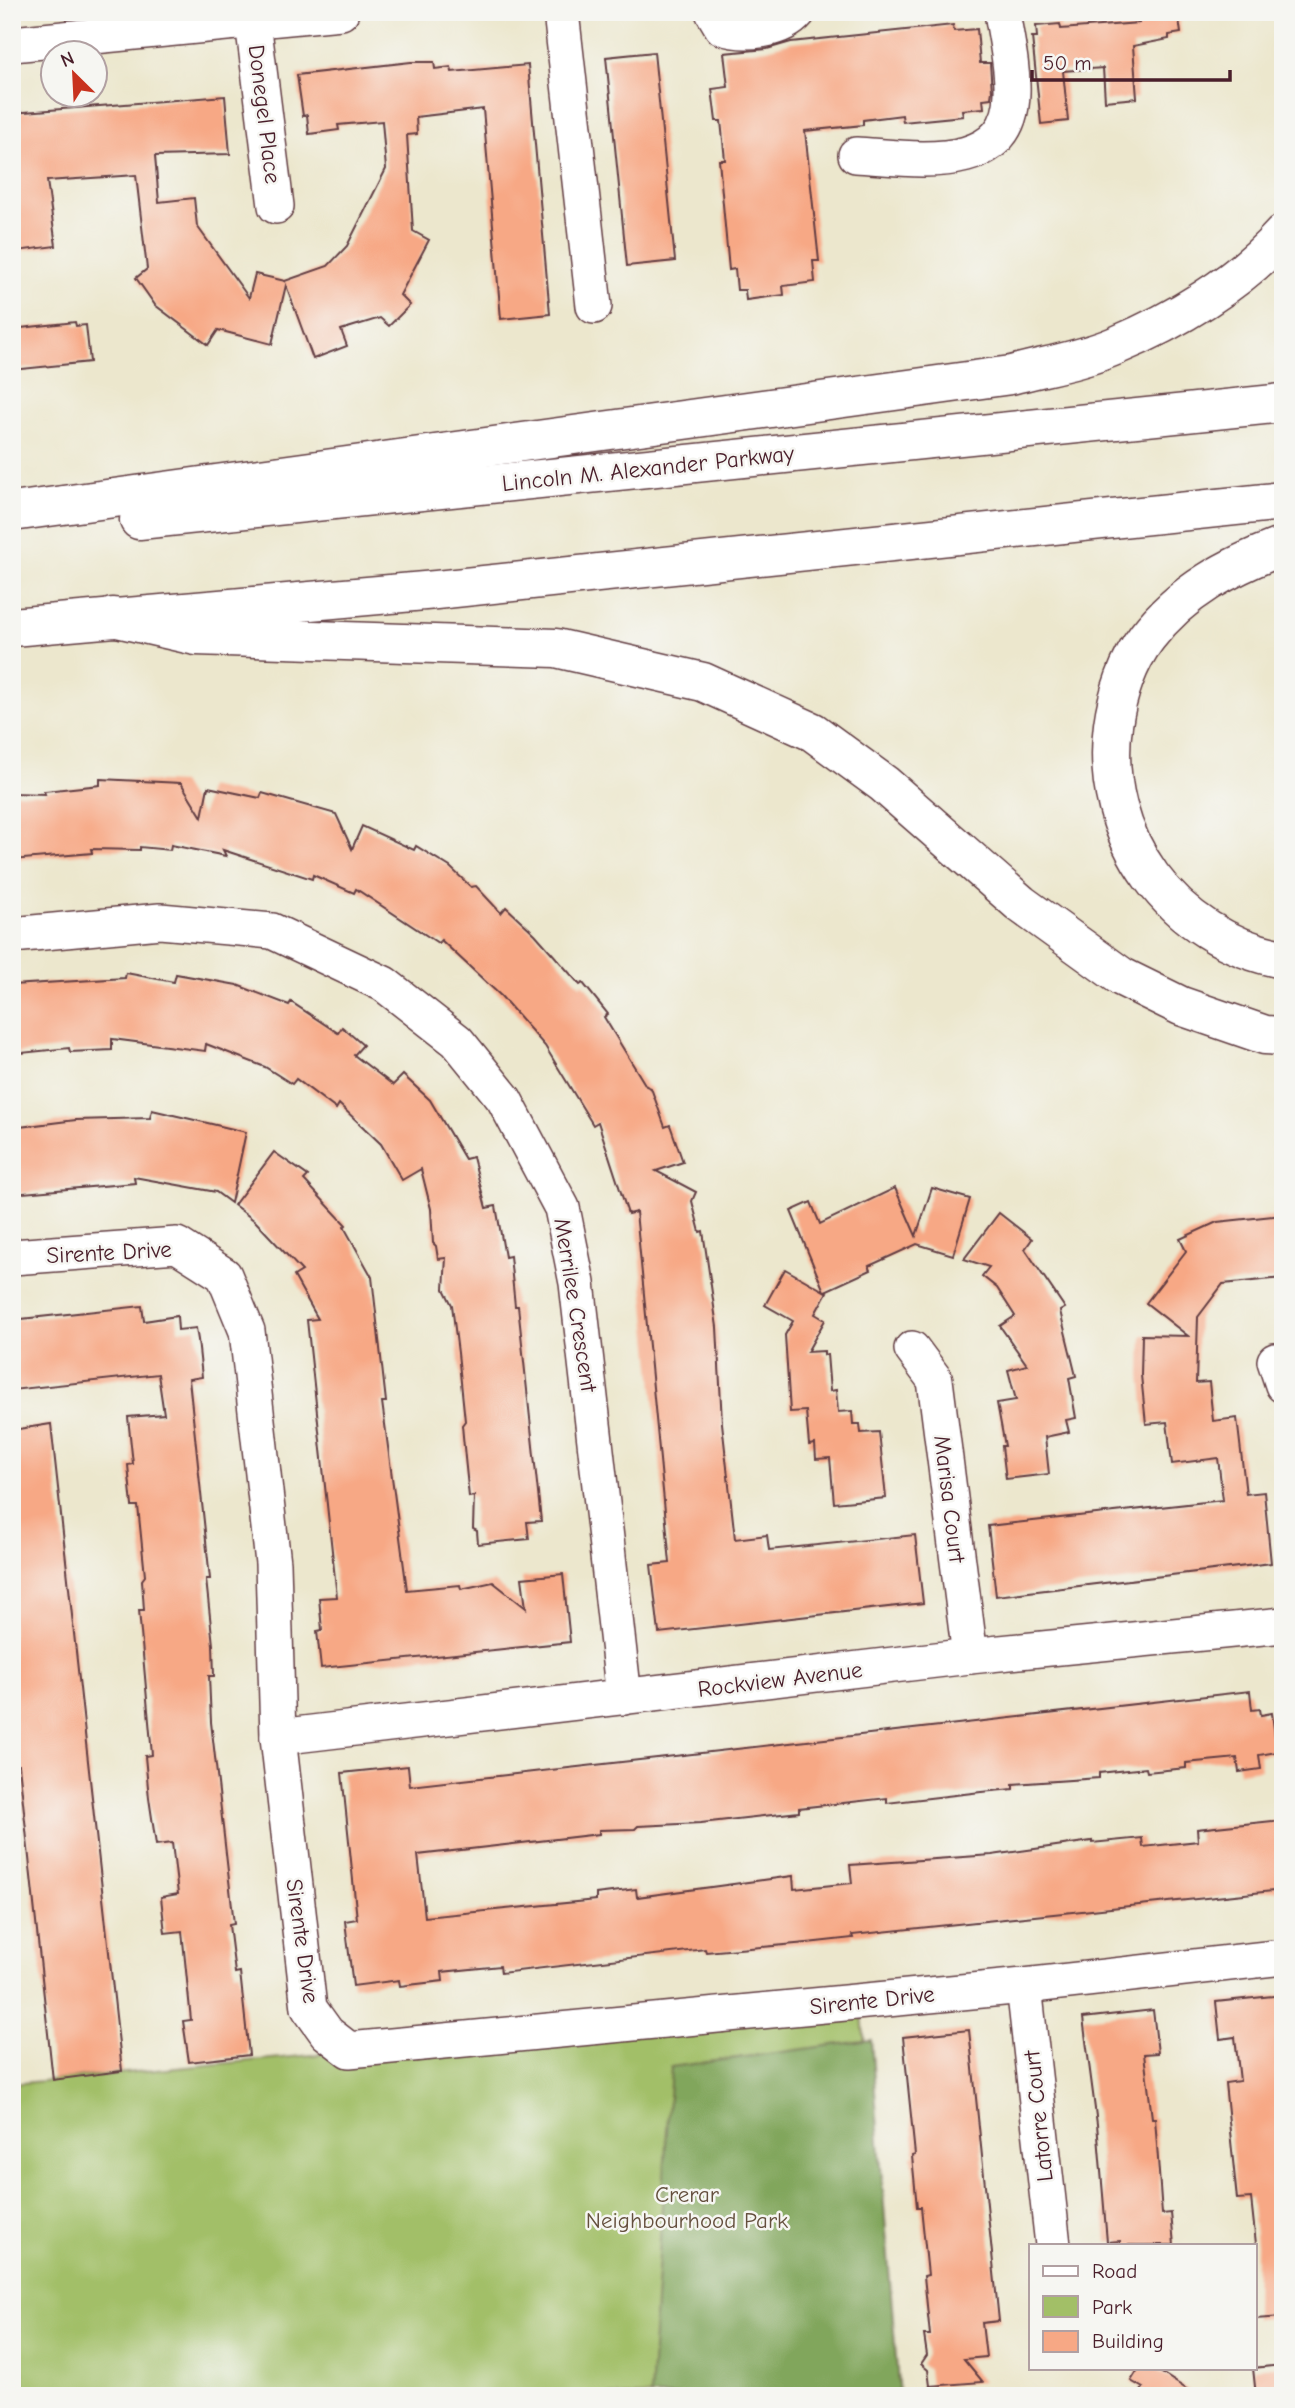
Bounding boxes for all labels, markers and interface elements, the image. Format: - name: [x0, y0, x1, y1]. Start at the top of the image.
- north arrow: [38, 38, 108, 108]
- scale bar: [1032, 38, 1230, 82]
- street label: Donegel Place: [243, 43, 286, 185]
- text: N: [57, 47, 78, 72]
- text: 50 m: [1043, 51, 1092, 75]
- street label: Lincoln M. Alexander Parkway: [501, 440, 796, 497]
- street label: Merrilee Crescent: [548, 1216, 603, 1395]
- street label: Sirente Drive: [46, 1236, 172, 1269]
- street label: Marisa Court: [928, 1434, 971, 1566]
- street label: Rockview Avenue: [696, 1656, 864, 1703]
- street label: Sirente Drive: [280, 1877, 325, 2005]
- street label: Sirente Drive: [808, 1981, 936, 2020]
- street label: Latorre Court: [1018, 2048, 1059, 2183]
- park label: Crerar Neighbourhood Park: [586, 2181, 788, 2234]
- legend: [1029, 2244, 1256, 2370]
- text: Road: [1092, 2259, 1137, 2283]
- text: Park: [1092, 2295, 1132, 2319]
- text: Building: [1092, 2329, 1164, 2353]

